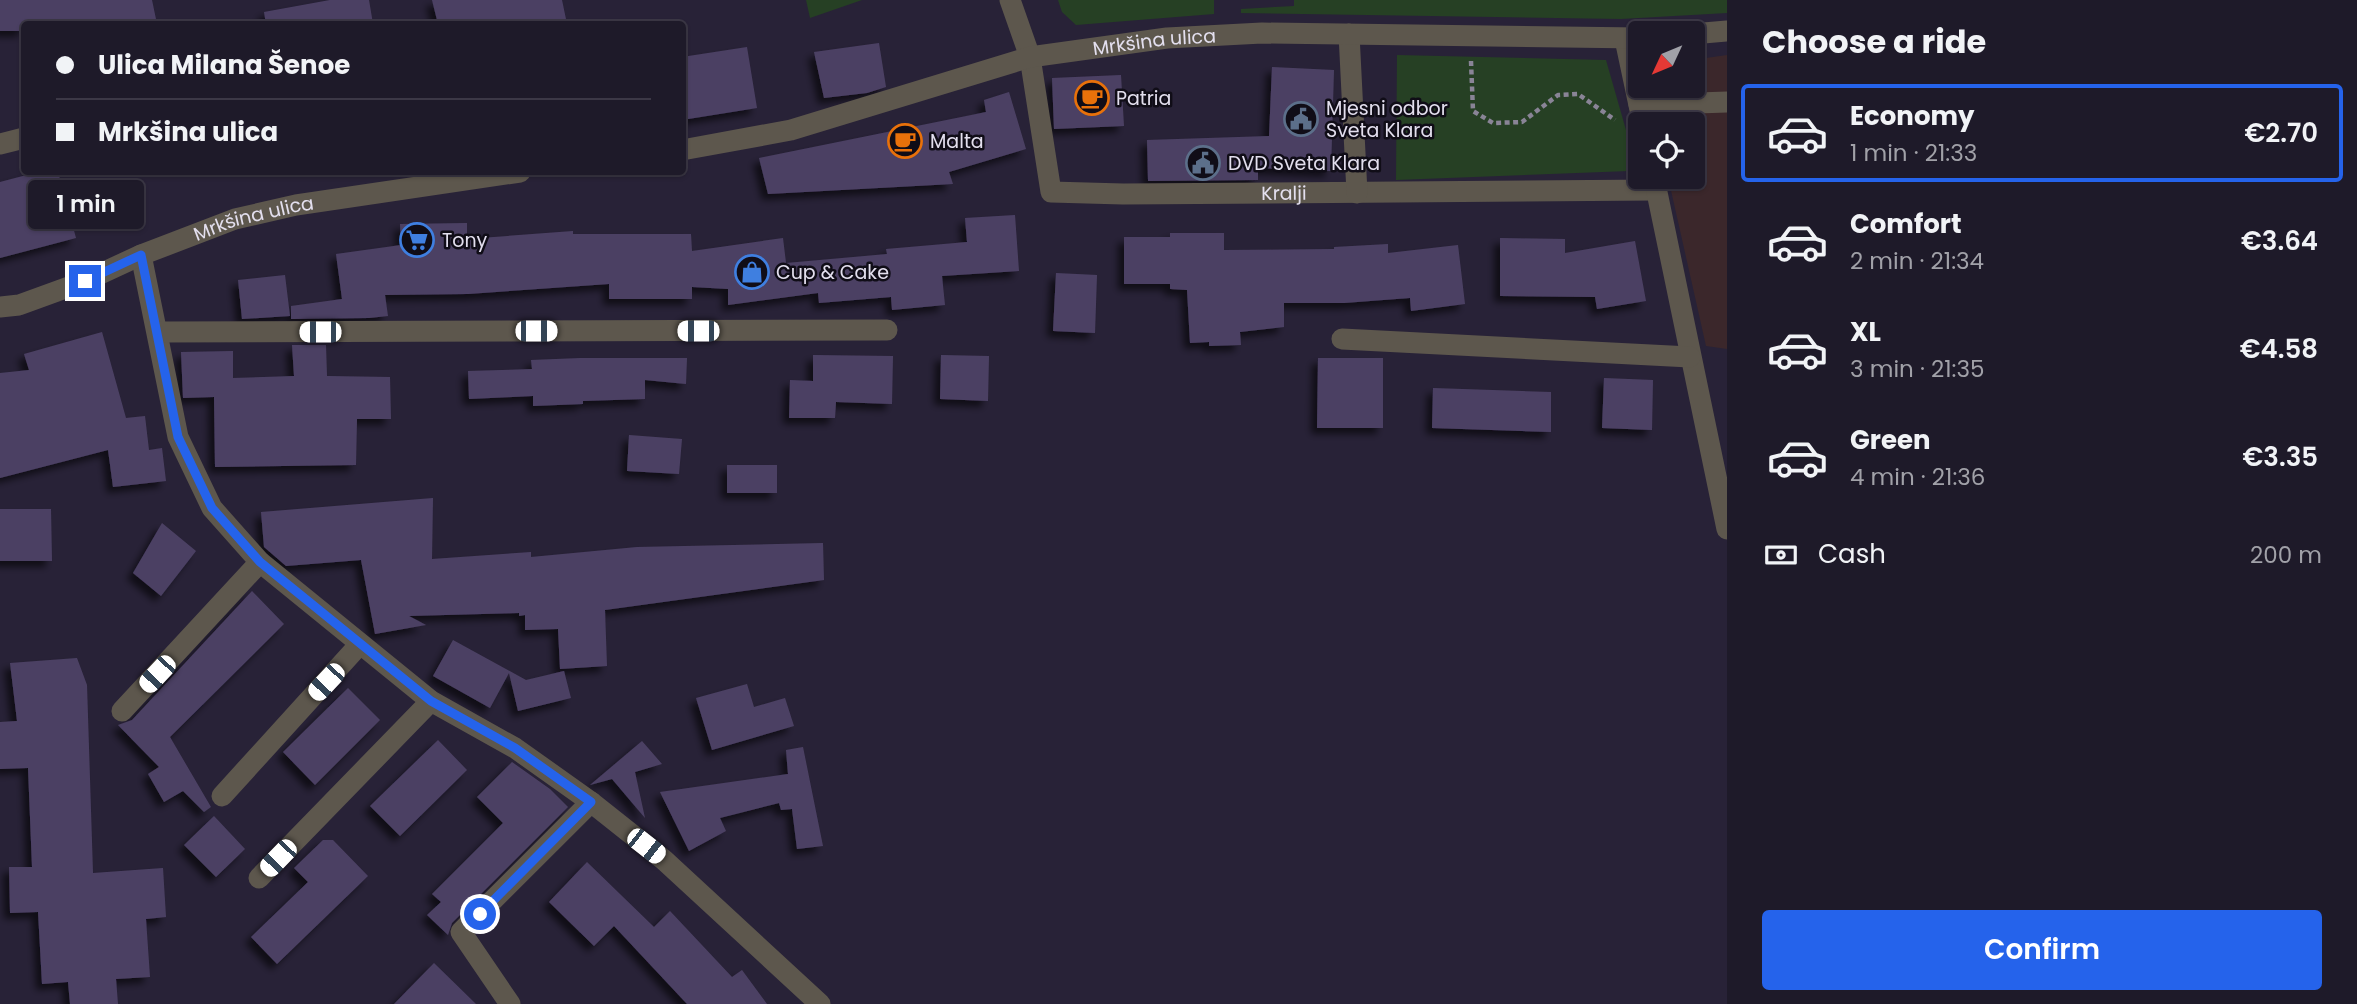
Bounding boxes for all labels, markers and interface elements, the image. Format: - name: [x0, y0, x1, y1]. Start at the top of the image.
- text: Choose a ride: [1762, 19, 1986, 64]
- north arrow: [1628, 21, 1704, 98]
- map controls: [1628, 21, 1705, 189]
- street label: Mrkšina ulica: [1091, 22, 1217, 62]
- text: Ulica Milana Šenoe: [98, 47, 350, 83]
- cafe icon: Patria: [1073, 79, 1111, 117]
- place label: Patria: [1116, 85, 1171, 112]
- place label: Mjesni odbor Sveta Klara: [1326, 95, 1448, 144]
- text: Economy: [1850, 98, 1974, 134]
- public building icon: Mjesni odbor Sveta Klara: [1282, 100, 1320, 138]
- icon: car: [1766, 102, 1829, 165]
- button: locate: [1628, 112, 1705, 189]
- text: Mrkšina ulica: [98, 114, 278, 150]
- text: €2.70: [2244, 115, 2318, 151]
- cafe icon: Malta: [886, 122, 924, 160]
- place label: Malta: [930, 128, 984, 155]
- text: 1 min · 21:33: [1850, 137, 1977, 169]
- public building icon: DVD Sveta Klara: [1184, 144, 1222, 182]
- place label: DVD Sveta Klara: [1228, 150, 1380, 177]
- callout: 1 min: [27, 180, 143, 229]
- street label: Kralji: [1261, 180, 1307, 207]
- text: 1 min: [56, 188, 116, 220]
- street label: Mrkšina ulica: [190, 190, 315, 248]
- text: Comfort: [1850, 206, 1962, 242]
- icon: car: [1766, 210, 1829, 273]
- supermarket icon: Tony: [398, 221, 436, 259]
- text: €3.64: [2241, 223, 2318, 259]
- place label: Tony: [442, 227, 488, 254]
- text: 2 min · 21:34: [1850, 245, 1984, 277]
- shop icon: Cup & Cake: [733, 253, 771, 291]
- place label: Cup & Cake: [776, 259, 889, 286]
- route end: [69, 265, 101, 297]
- text: XL: [1850, 314, 1881, 350]
- icon: car: [1766, 318, 1829, 381]
- car: [516, 321, 558, 342]
- car: [678, 321, 720, 342]
- car: [300, 322, 342, 343]
- text: €4.58: [2240, 331, 2318, 367]
- text: 3 min · 21:35: [1850, 353, 1984, 385]
- text: Green: [1850, 422, 1931, 458]
- icon: car: [1766, 426, 1829, 489]
- text: €3.35: [2243, 439, 2318, 475]
- text: 4 min · 21:36: [1850, 461, 1985, 493]
- icon: cash: [1762, 536, 1800, 574]
- text: Cash: [1818, 536, 1886, 572]
- text: 200 m: [2250, 539, 2322, 571]
- car: [135, 651, 180, 697]
- car: [304, 659, 349, 705]
- car: [623, 825, 670, 867]
- car: [256, 836, 301, 880]
- route start: [464, 898, 496, 930]
- button: Confirm: [1762, 910, 2322, 990]

